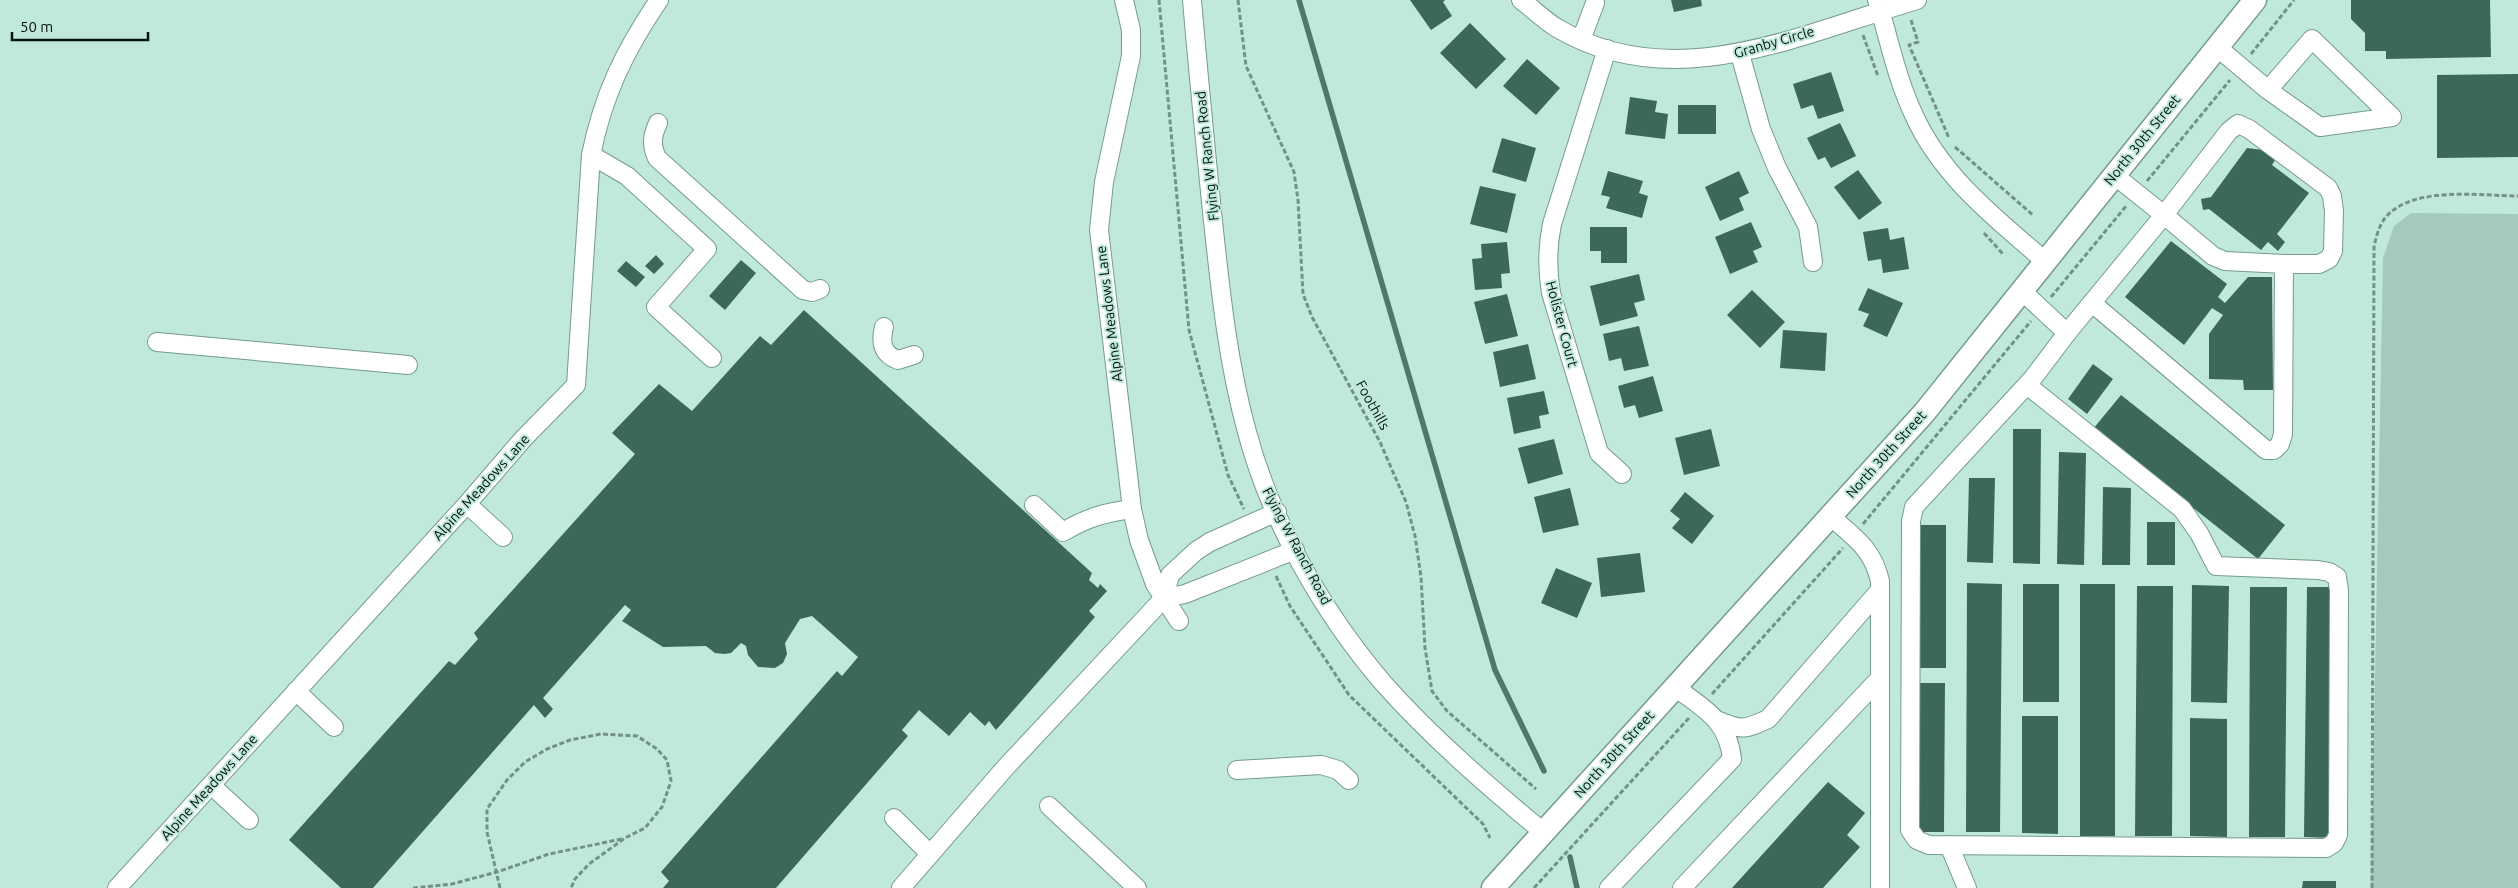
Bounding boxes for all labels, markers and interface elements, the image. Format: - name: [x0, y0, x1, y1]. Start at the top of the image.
- scale bar: [12, 10, 149, 42]
- text: 50 m: [20, 18, 53, 35]
- street label: Granby Circle: [1732, 23, 1816, 61]
- street label: Flying W Ranch Road: [1192, 90, 1222, 222]
- street label: North 30th Street: [2101, 91, 2184, 188]
- street label: Alpine Meadows Lane: [1093, 245, 1125, 383]
- street label: Holister Court: [1543, 279, 1581, 369]
- street label: Foothills: [1353, 377, 1393, 433]
- street label: North 30th Street: [1843, 407, 1930, 501]
- street label: Alpine Meadows Lane: [429, 431, 533, 543]
- street label: Flying W Ranch Road: [1259, 485, 1335, 607]
- street label: North 30th Street: [1571, 707, 1658, 801]
- street label: Alpine Meadows Lane: [157, 731, 261, 843]

